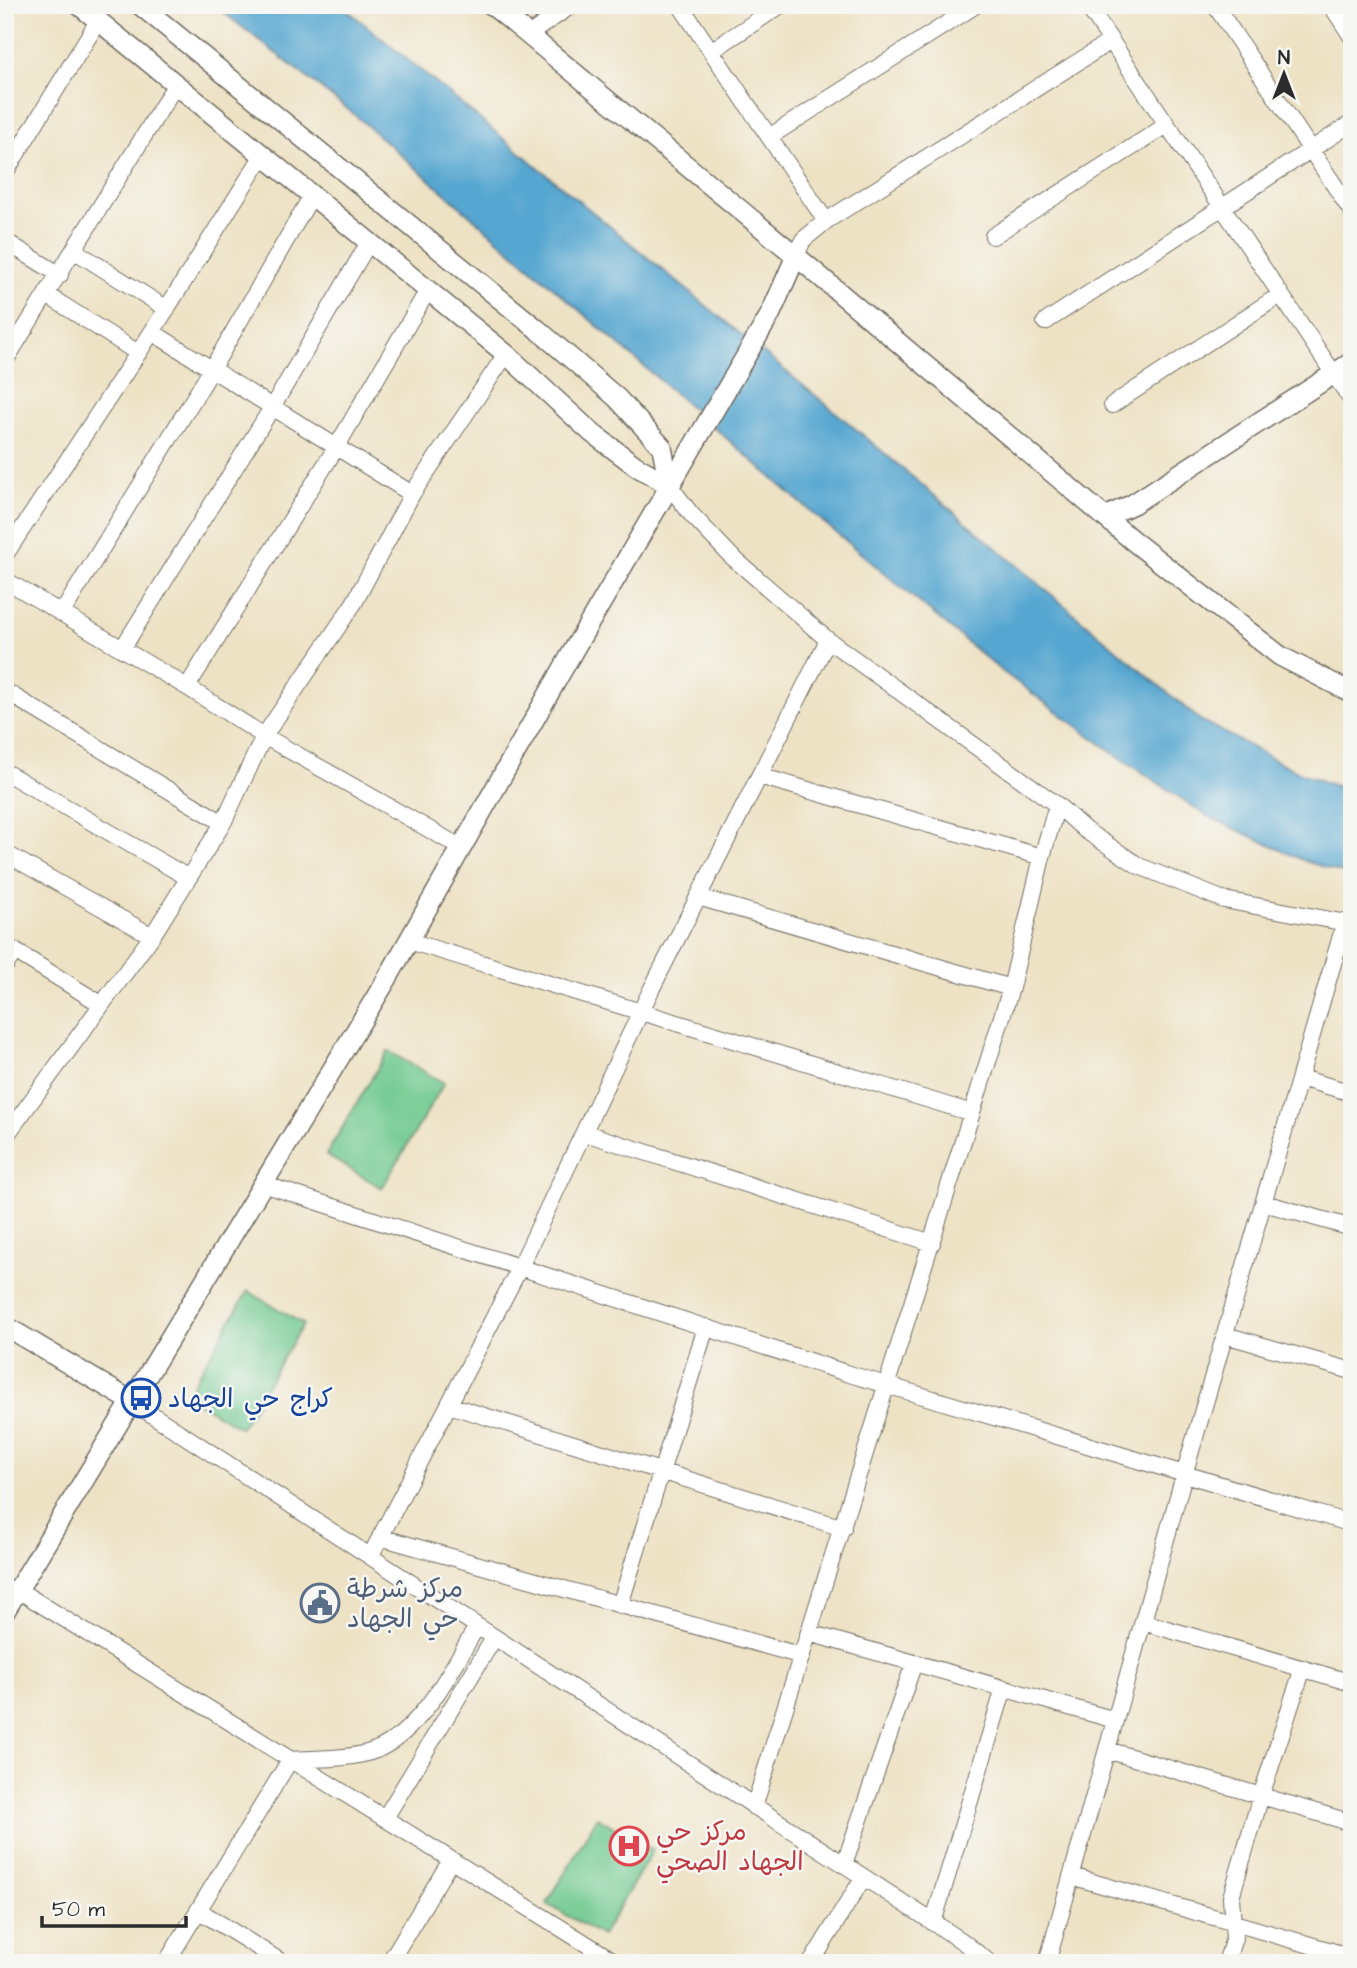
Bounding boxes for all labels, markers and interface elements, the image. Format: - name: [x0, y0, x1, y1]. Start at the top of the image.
- north arrow: [1248, 38, 1318, 108]
- text: N: [1278, 45, 1290, 72]
- bus stop icon: كراج حي الجهاد: [120, 1377, 162, 1419]
- place label: كراج حي الجهاد: [168, 1381, 333, 1421]
- place label: مركز شرطة حي الجهاد: [347, 1571, 463, 1641]
- public building icon: مركز شرطة حي الجهاد: [299, 1582, 341, 1624]
- place label: مركز حي الجهاد الصحي: [656, 1814, 804, 1884]
- hospital icon: مركز حي الجهاد الصحي: [608, 1825, 650, 1867]
- scale bar: [42, 1884, 186, 1928]
- text: 50 m: [52, 1895, 106, 1924]

